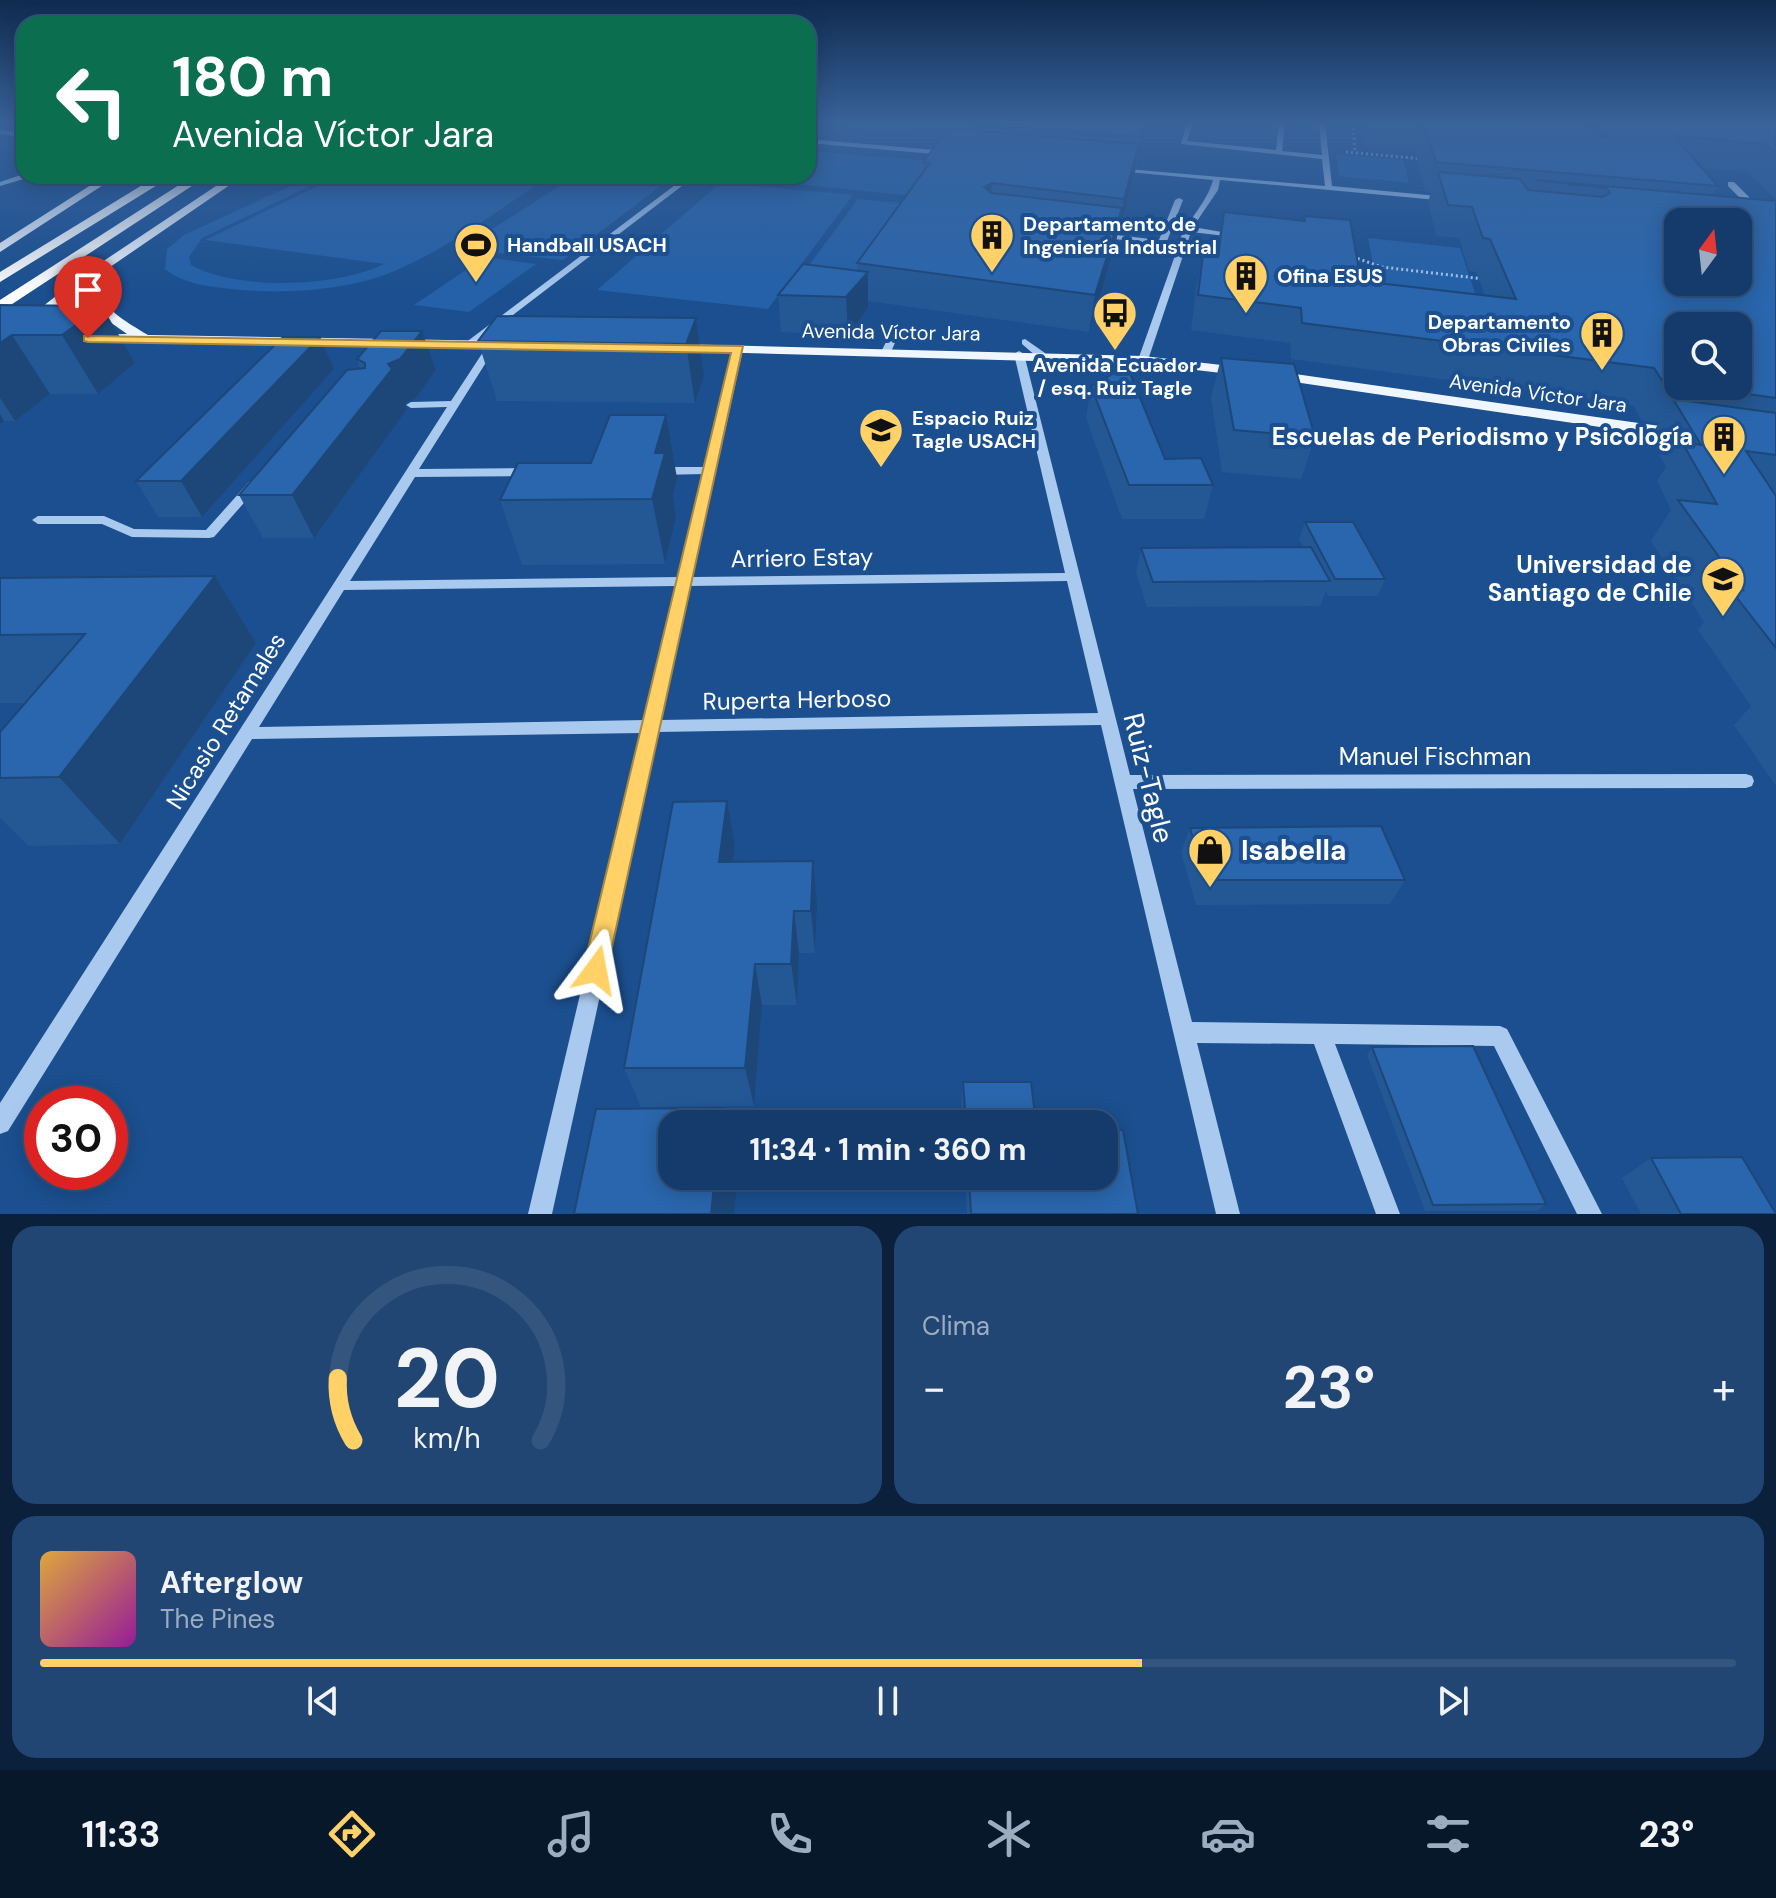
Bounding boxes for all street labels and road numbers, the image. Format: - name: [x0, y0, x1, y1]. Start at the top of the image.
- street label: Avenida Víctor Jara: [801, 317, 981, 347]
- street label: Avenida Víctor Jara: [1448, 368, 1628, 418]
- street label: Arriero Estay: [730, 541, 874, 574]
- street label: Nicasio Retamales: [159, 627, 292, 815]
- street label: Ruperta Herboso: [702, 682, 892, 717]
- street label: Ruiz-Tagle: [1115, 709, 1183, 847]
- street label: Manuel Fischman: [1339, 741, 1531, 772]

